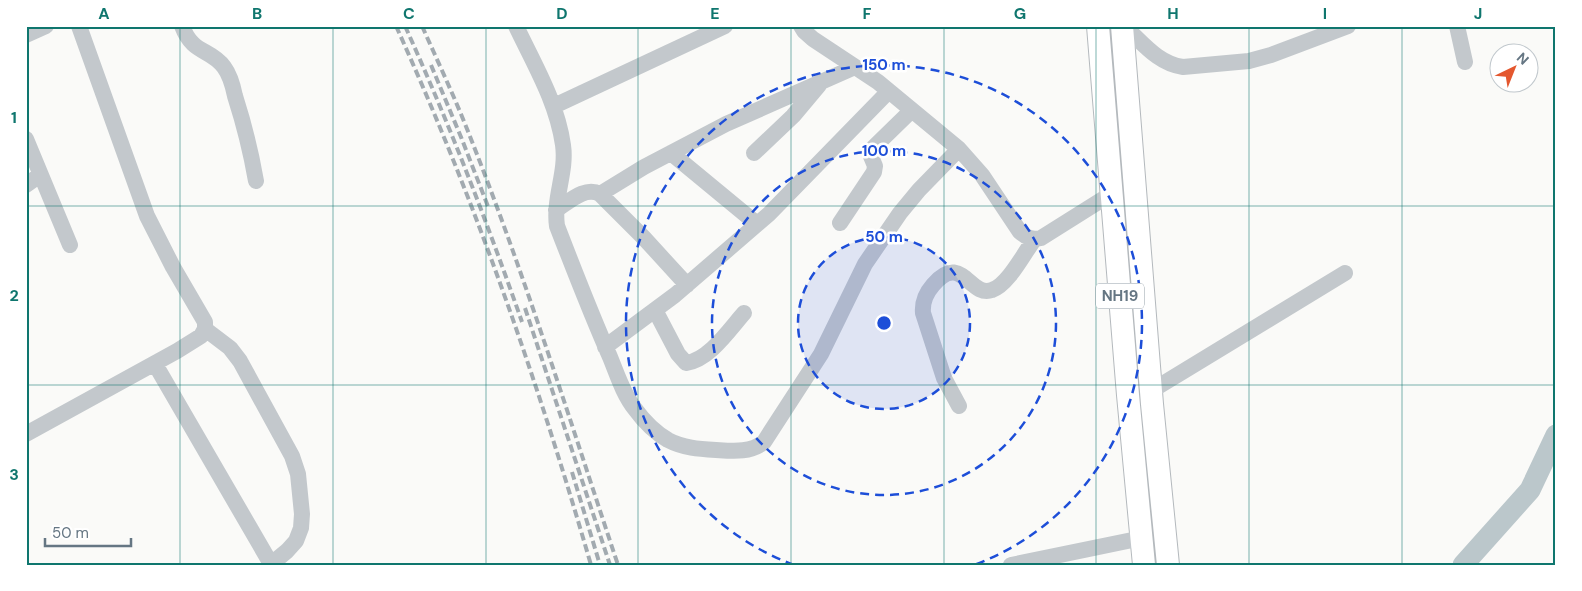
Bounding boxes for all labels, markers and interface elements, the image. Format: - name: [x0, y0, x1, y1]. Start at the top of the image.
- text: A: [98, 3, 110, 24]
- text: B: [252, 3, 262, 24]
- text: C: [403, 3, 415, 24]
- text: D: [556, 3, 568, 24]
- text: E: [710, 3, 720, 24]
- text: F: [863, 3, 872, 24]
- text: G: [1014, 3, 1026, 24]
- text: H: [1167, 3, 1179, 24]
- text: I: [1323, 3, 1327, 24]
- text: J: [1474, 3, 1482, 24]
- north arrow: [1490, 42, 1540, 92]
- text: N: [1513, 48, 1533, 69]
- text: 150 m: [863, 55, 906, 75]
- text: 1: [11, 107, 17, 128]
- text: 100 m: [862, 141, 906, 161]
- text: 50 m: [865, 227, 903, 247]
- road number: NH19: [1096, 284, 1144, 308]
- text: 2: [9, 285, 19, 306]
- centre of rings: [875, 314, 893, 332]
- text: 3: [9, 464, 19, 485]
- scale bar: [45, 516, 131, 548]
- text: 50 m: [52, 523, 89, 543]

